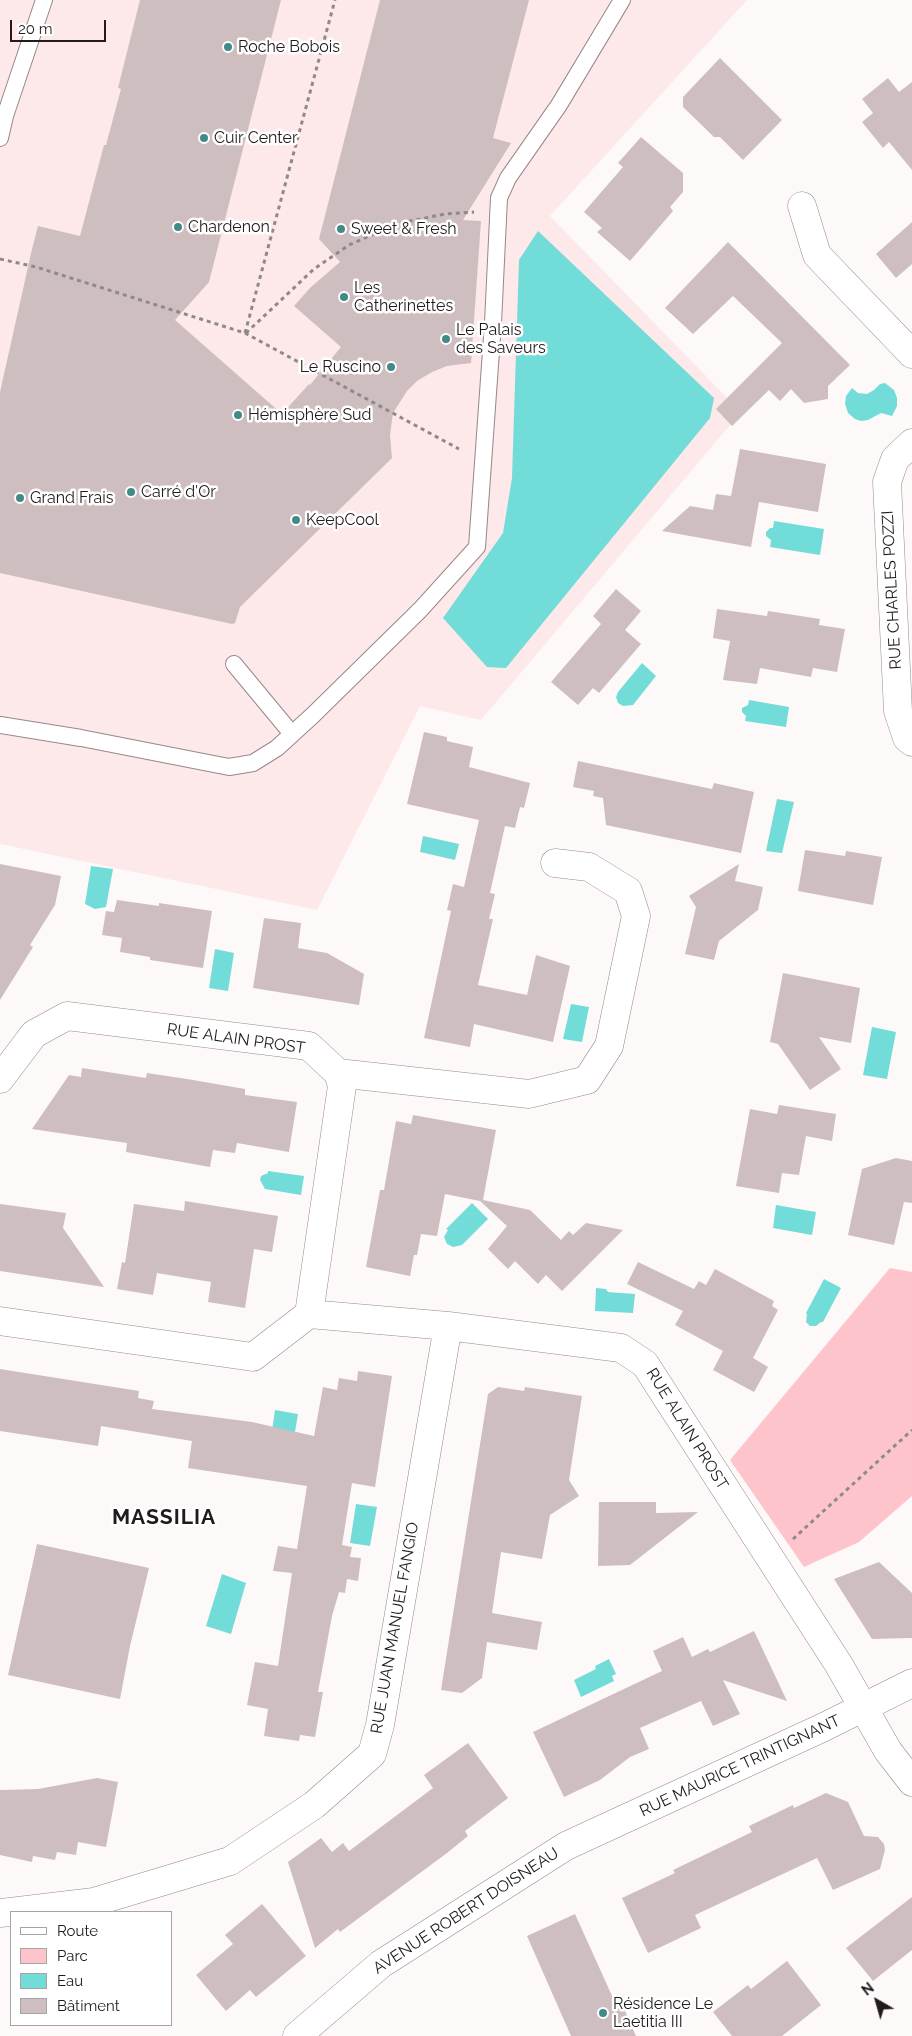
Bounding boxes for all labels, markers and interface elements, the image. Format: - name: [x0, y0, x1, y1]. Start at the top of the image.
- scale bar: [12, 10, 109, 42]
- text: 20 m: [18, 20, 53, 38]
- place label: Roche Bobois: [238, 37, 340, 57]
- marker: Roche Bobois: [222, 41, 234, 53]
- place label: Cuir Center: [214, 128, 298, 148]
- marker: Cuir Center: [198, 132, 210, 144]
- place label: Chardenon: [188, 217, 270, 237]
- place label: Sweet & Fresh: [351, 219, 457, 239]
- marker: Chardenon: [172, 221, 184, 233]
- marker: Sweet & Fresh: [335, 223, 347, 235]
- place label: Les Catherinettes: [354, 278, 453, 316]
- marker: Les Catherinettes: [338, 291, 350, 303]
- place label: Le Palais des Saveurs: [456, 320, 546, 358]
- marker: Le Palais des Saveurs: [440, 333, 452, 345]
- place label: Le Ruscino: [300, 357, 381, 377]
- marker: Le Ruscino: [385, 361, 397, 373]
- place label: Hémisphère Sud: [248, 405, 372, 425]
- marker: Hémisphère Sud: [232, 409, 244, 421]
- place label: Carré d'Or: [141, 482, 216, 502]
- marker: Carré d'Or: [125, 486, 137, 498]
- place label: Grand Frais: [30, 488, 113, 508]
- marker: Grand Frais: [14, 492, 26, 504]
- place label: KeepCool: [306, 510, 379, 530]
- street label: RUE CHARLES POZZI: [878, 510, 906, 670]
- marker: KeepCool: [290, 514, 302, 526]
- street label: RUE ALAIN PROST: [166, 1020, 306, 1058]
- street label: RUE ALAIN PROST: [642, 1365, 732, 1493]
- district label: MASSILIA: [111, 1505, 217, 1531]
- street label: RUE JUAN MANUEL FANGIO: [367, 1521, 423, 1735]
- street label: RUE MAURICE TRINTIGNANT: [637, 1711, 843, 1821]
- street label: AVENUE ROBERT DOISNEAU: [370, 1844, 562, 1978]
- legend: [10, 1911, 172, 2026]
- text: Route: [57, 1922, 98, 1940]
- text: Parc: [57, 1947, 88, 1965]
- text: Eau: [57, 1972, 83, 1990]
- north arrow: [852, 1976, 902, 2026]
- text: N: [859, 1980, 877, 1999]
- place label: Résidence Le Laetitia III: [613, 1994, 713, 2032]
- text: Bâtiment: [57, 1997, 120, 2015]
- marker: Résidence Le Laetitia III: [597, 2007, 609, 2019]

